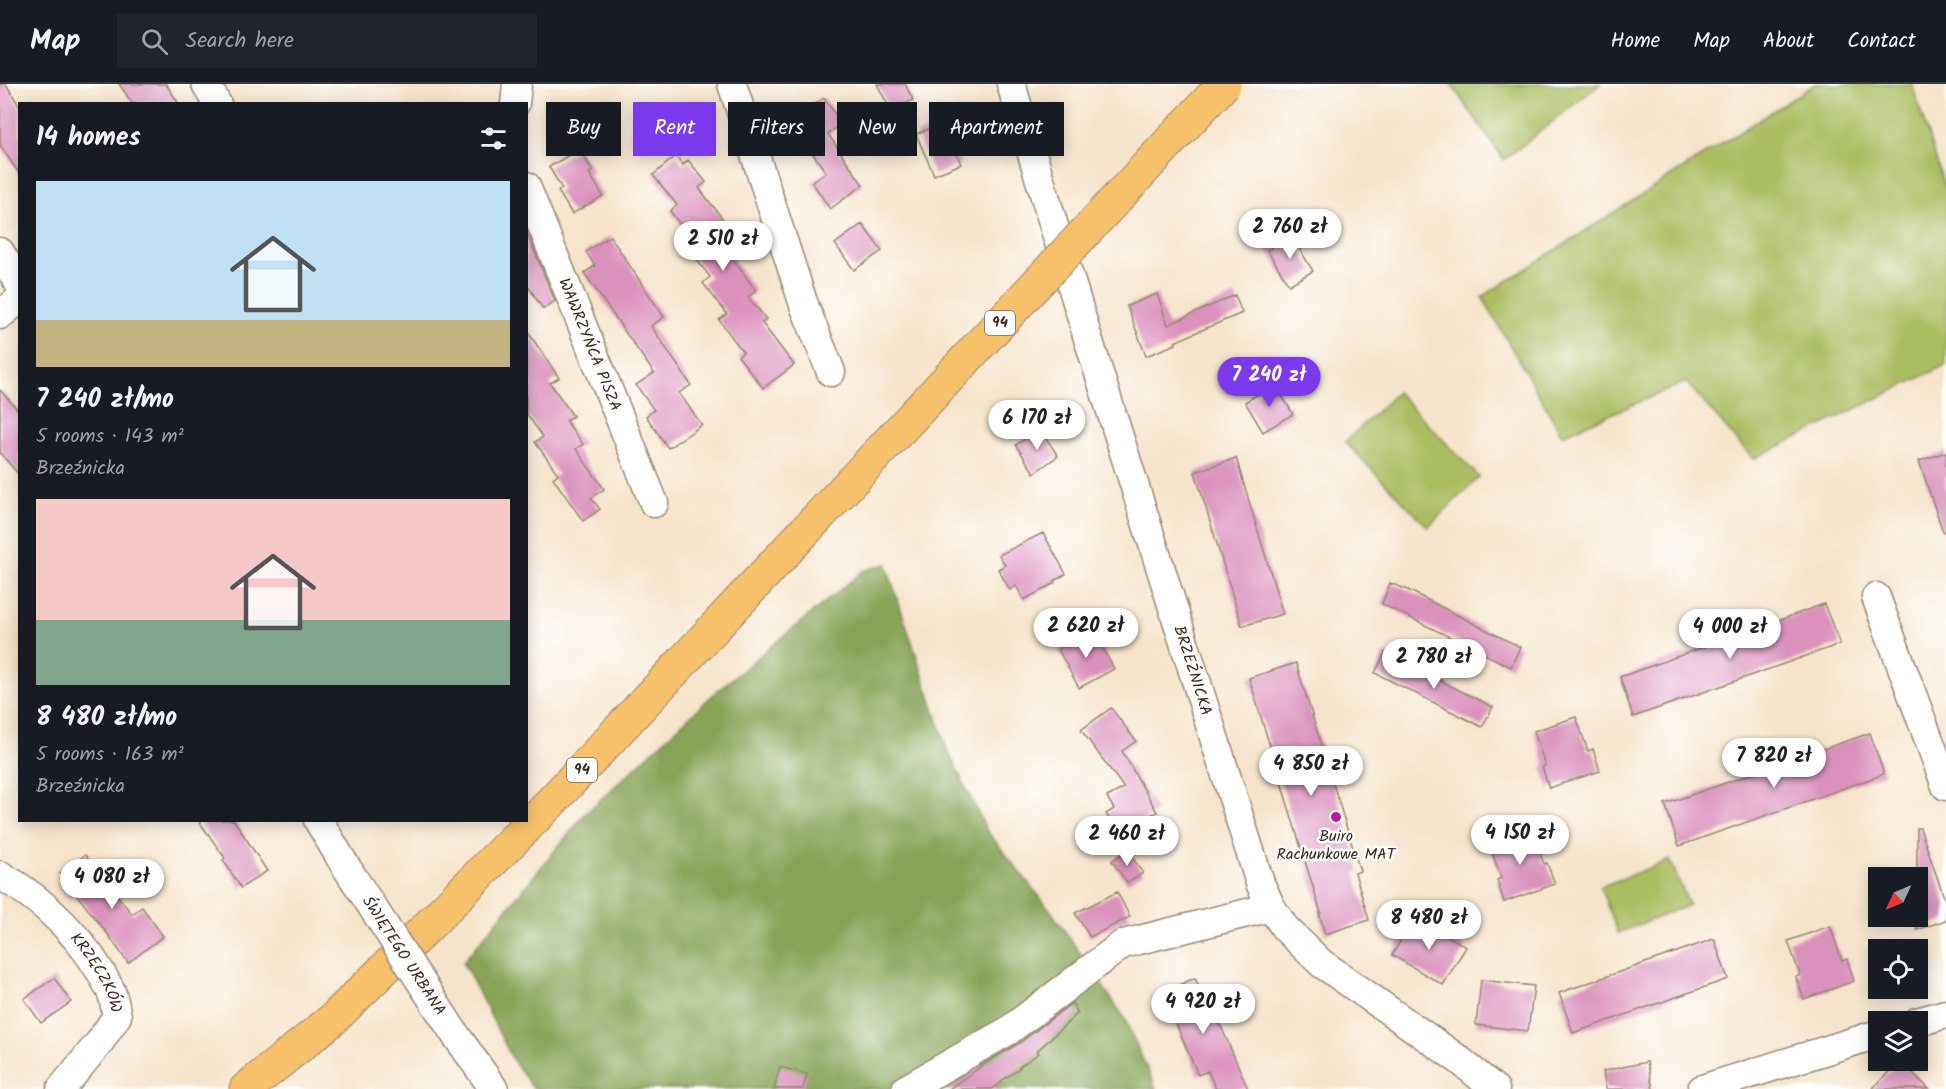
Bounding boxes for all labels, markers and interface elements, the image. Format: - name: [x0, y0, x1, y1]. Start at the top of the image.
- search box: [117, 14, 537, 68]
- text: Map: [30, 19, 81, 64]
- text: Search here: [186, 24, 294, 59]
- icon: search: [138, 25, 171, 58]
- text: Home: [1611, 25, 1660, 58]
- text: Map: [1693, 25, 1730, 58]
- text: About: [1763, 25, 1814, 58]
- text: Contact: [1847, 25, 1916, 58]
- chip: Buy: [546, 102, 621, 156]
- chip: Rent: [633, 102, 716, 156]
- chip: Filters: [728, 102, 825, 156]
- chip: New: [837, 102, 917, 156]
- chip: Apartment: [929, 102, 1064, 156]
- text: 14 homes: [36, 117, 141, 159]
- icon: filters: [477, 122, 510, 155]
- pin: 2 760 zł: [1228, 209, 1352, 260]
- text: 2 760 zł: [1253, 212, 1327, 244]
- icon: home: [219, 220, 327, 328]
- pin: 2 510 zł: [661, 221, 785, 272]
- text: 2 510 zł: [688, 224, 758, 256]
- street label: WAWRZYŃCA PISZA: [552, 274, 628, 415]
- road number: 94: [985, 311, 1015, 335]
- pin: 7 240 zł: [1207, 357, 1331, 408]
- text: 7 240 zł: [1232, 360, 1306, 392]
- text: 7 240 zł/mo: [36, 379, 174, 421]
- pin: 6 170 zł: [975, 400, 1099, 451]
- text: 6 170 zł: [1002, 403, 1072, 435]
- text: 5 rooms · 143 m²: [36, 421, 184, 453]
- text: Brzeźnicka: [36, 453, 125, 485]
- icon: home: [219, 538, 327, 646]
- pin: 2 620 zł: [1024, 608, 1148, 659]
- pin: 4 000 zł: [1668, 609, 1792, 660]
- text: 2 620 zł: [1047, 611, 1125, 643]
- text: 4 000 zł: [1693, 612, 1767, 644]
- street label: BRZEŹNICKA: [1167, 622, 1219, 719]
- pin: 2 780 zł: [1372, 639, 1496, 690]
- text: 2 780 zł: [1396, 642, 1472, 674]
- text: 8 480 zł/mo: [36, 697, 177, 739]
- pin: 7 820 zł: [1712, 738, 1836, 789]
- text: 5 rooms · 163 m²: [36, 739, 184, 771]
- text: 7 820 zł: [1736, 741, 1812, 773]
- pin: 4 850 zł: [1249, 746, 1373, 797]
- text: 4 850 zł: [1273, 749, 1349, 781]
- road number: 94: [567, 758, 597, 782]
- text: Brzeźnicka: [36, 771, 125, 803]
- marker: Buiro Rachunkowe MAT: [1329, 810, 1343, 824]
- pin: 4 150 zł: [1458, 815, 1582, 866]
- pin: 2 460 zł: [1065, 816, 1189, 867]
- text: 4 150 zł: [1485, 818, 1555, 850]
- text: 2 460 zł: [1089, 819, 1165, 851]
- place label: Buiro Rachunkowe MAT: [1277, 824, 1397, 867]
- pin: 4 080 zł: [50, 859, 174, 910]
- text: 4 080 zł: [74, 862, 150, 894]
- north arrow: [1868, 867, 1928, 927]
- map controls: [1868, 867, 1928, 1071]
- street label: ŚWIĘTEGO URBANA: [356, 891, 453, 1021]
- pin: 8 480 zł: [1367, 900, 1491, 951]
- text: 8 480 zł: [1390, 903, 1468, 935]
- street label: KRZĘCZKÓW: [64, 927, 129, 1015]
- button: locate: [1868, 939, 1928, 999]
- pin: 4 920 zł: [1141, 984, 1265, 1035]
- text: 4 920 zł: [1165, 987, 1241, 1019]
- button: layers: [1868, 1011, 1928, 1071]

